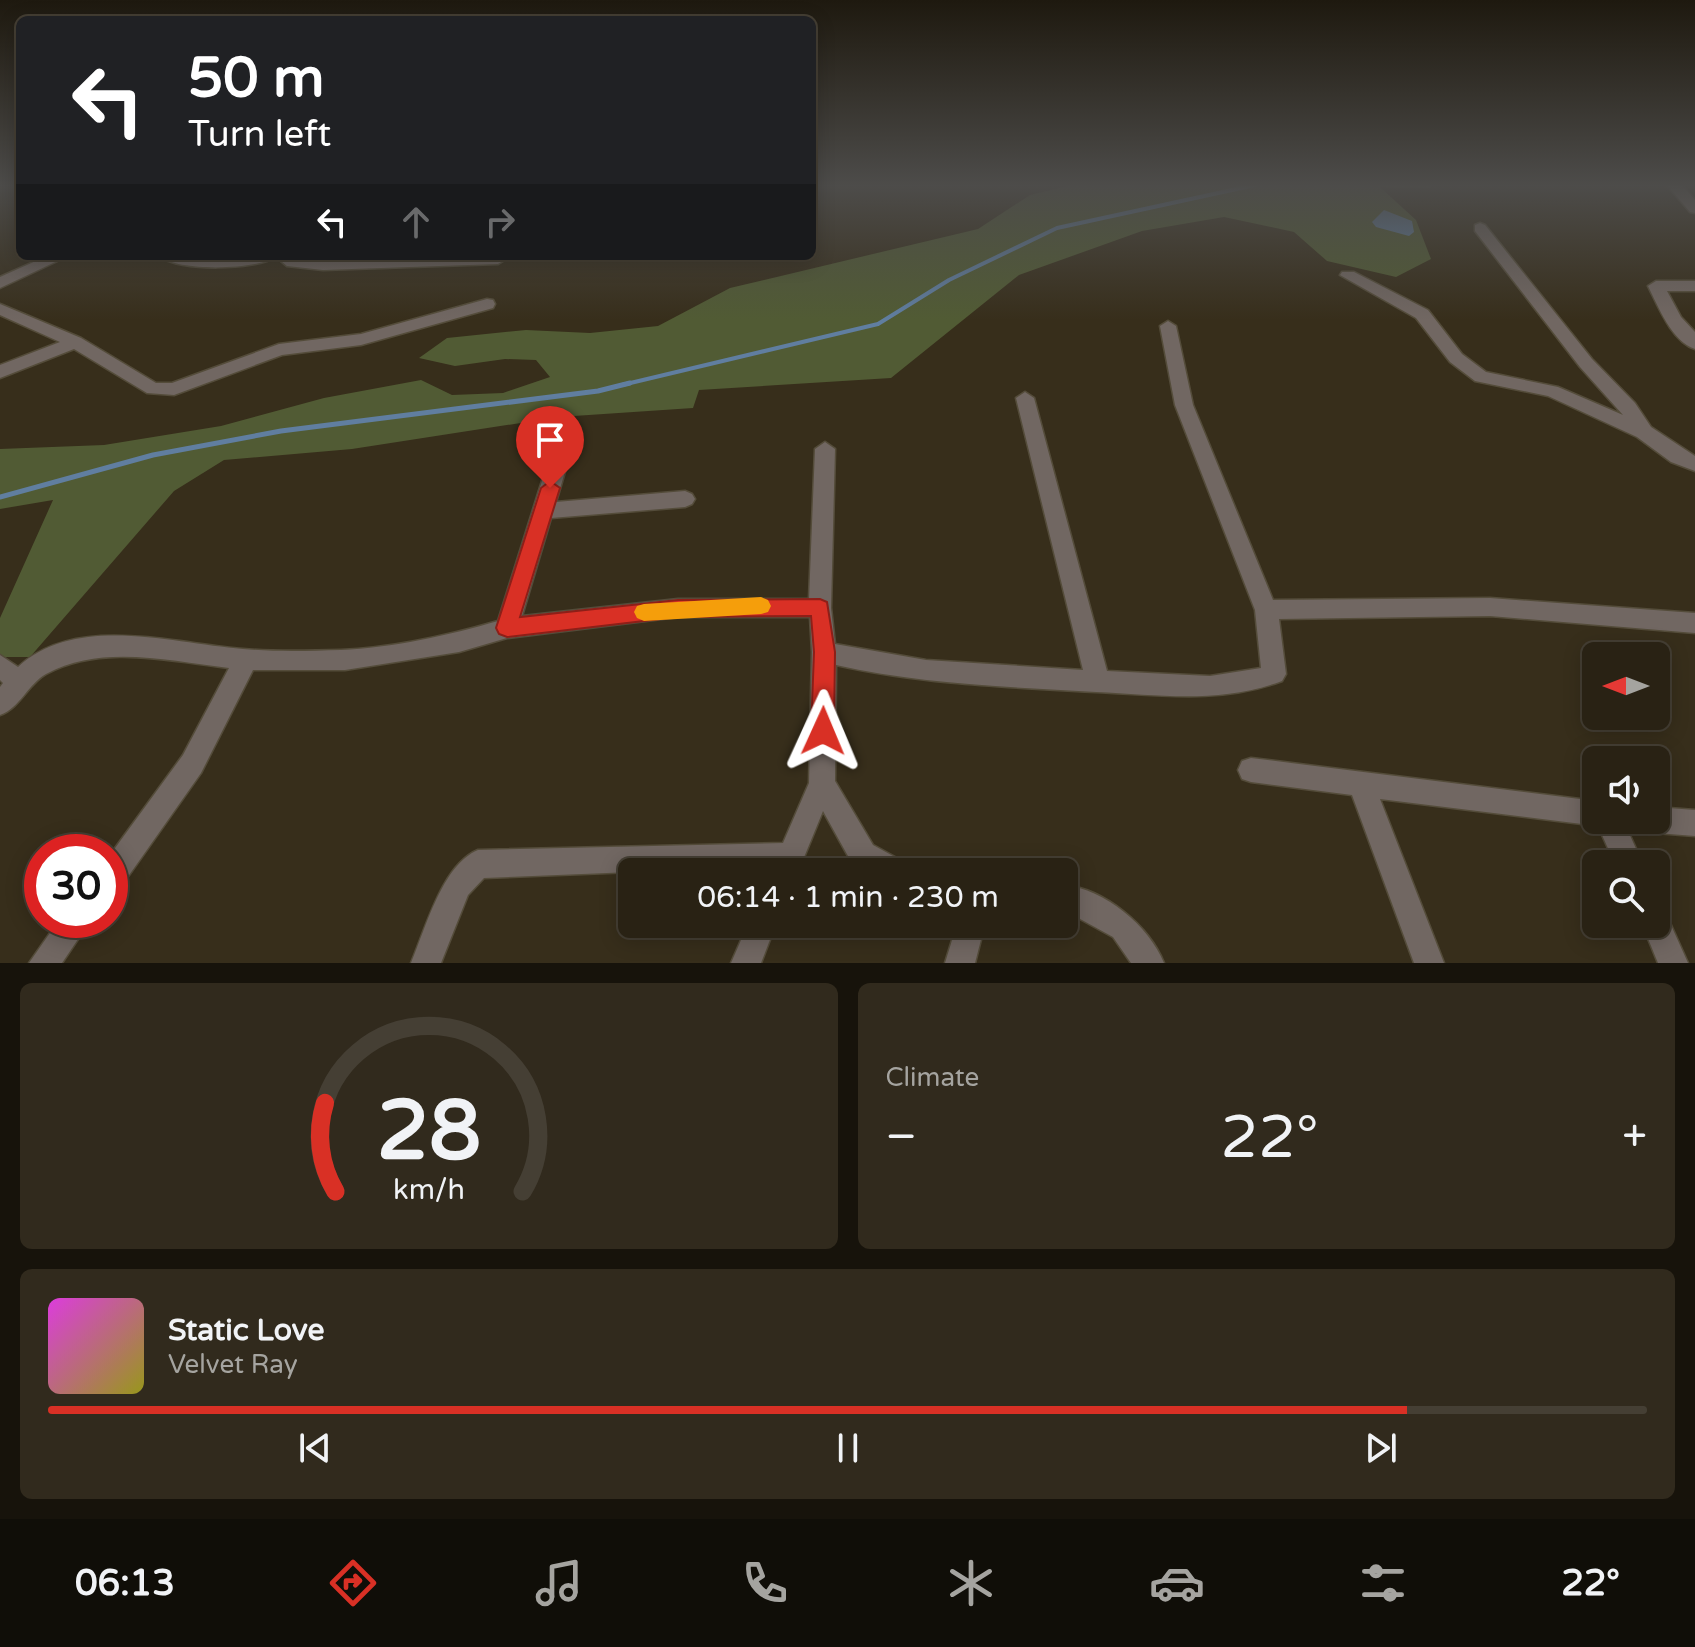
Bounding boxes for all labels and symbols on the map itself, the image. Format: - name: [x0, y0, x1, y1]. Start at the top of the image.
- pin: [516, 406, 584, 488]
- north arrow: [1582, 642, 1670, 730]
- position arrow: [781, 689, 865, 773]
- speed limit sign: 30: [24, 834, 128, 938]

